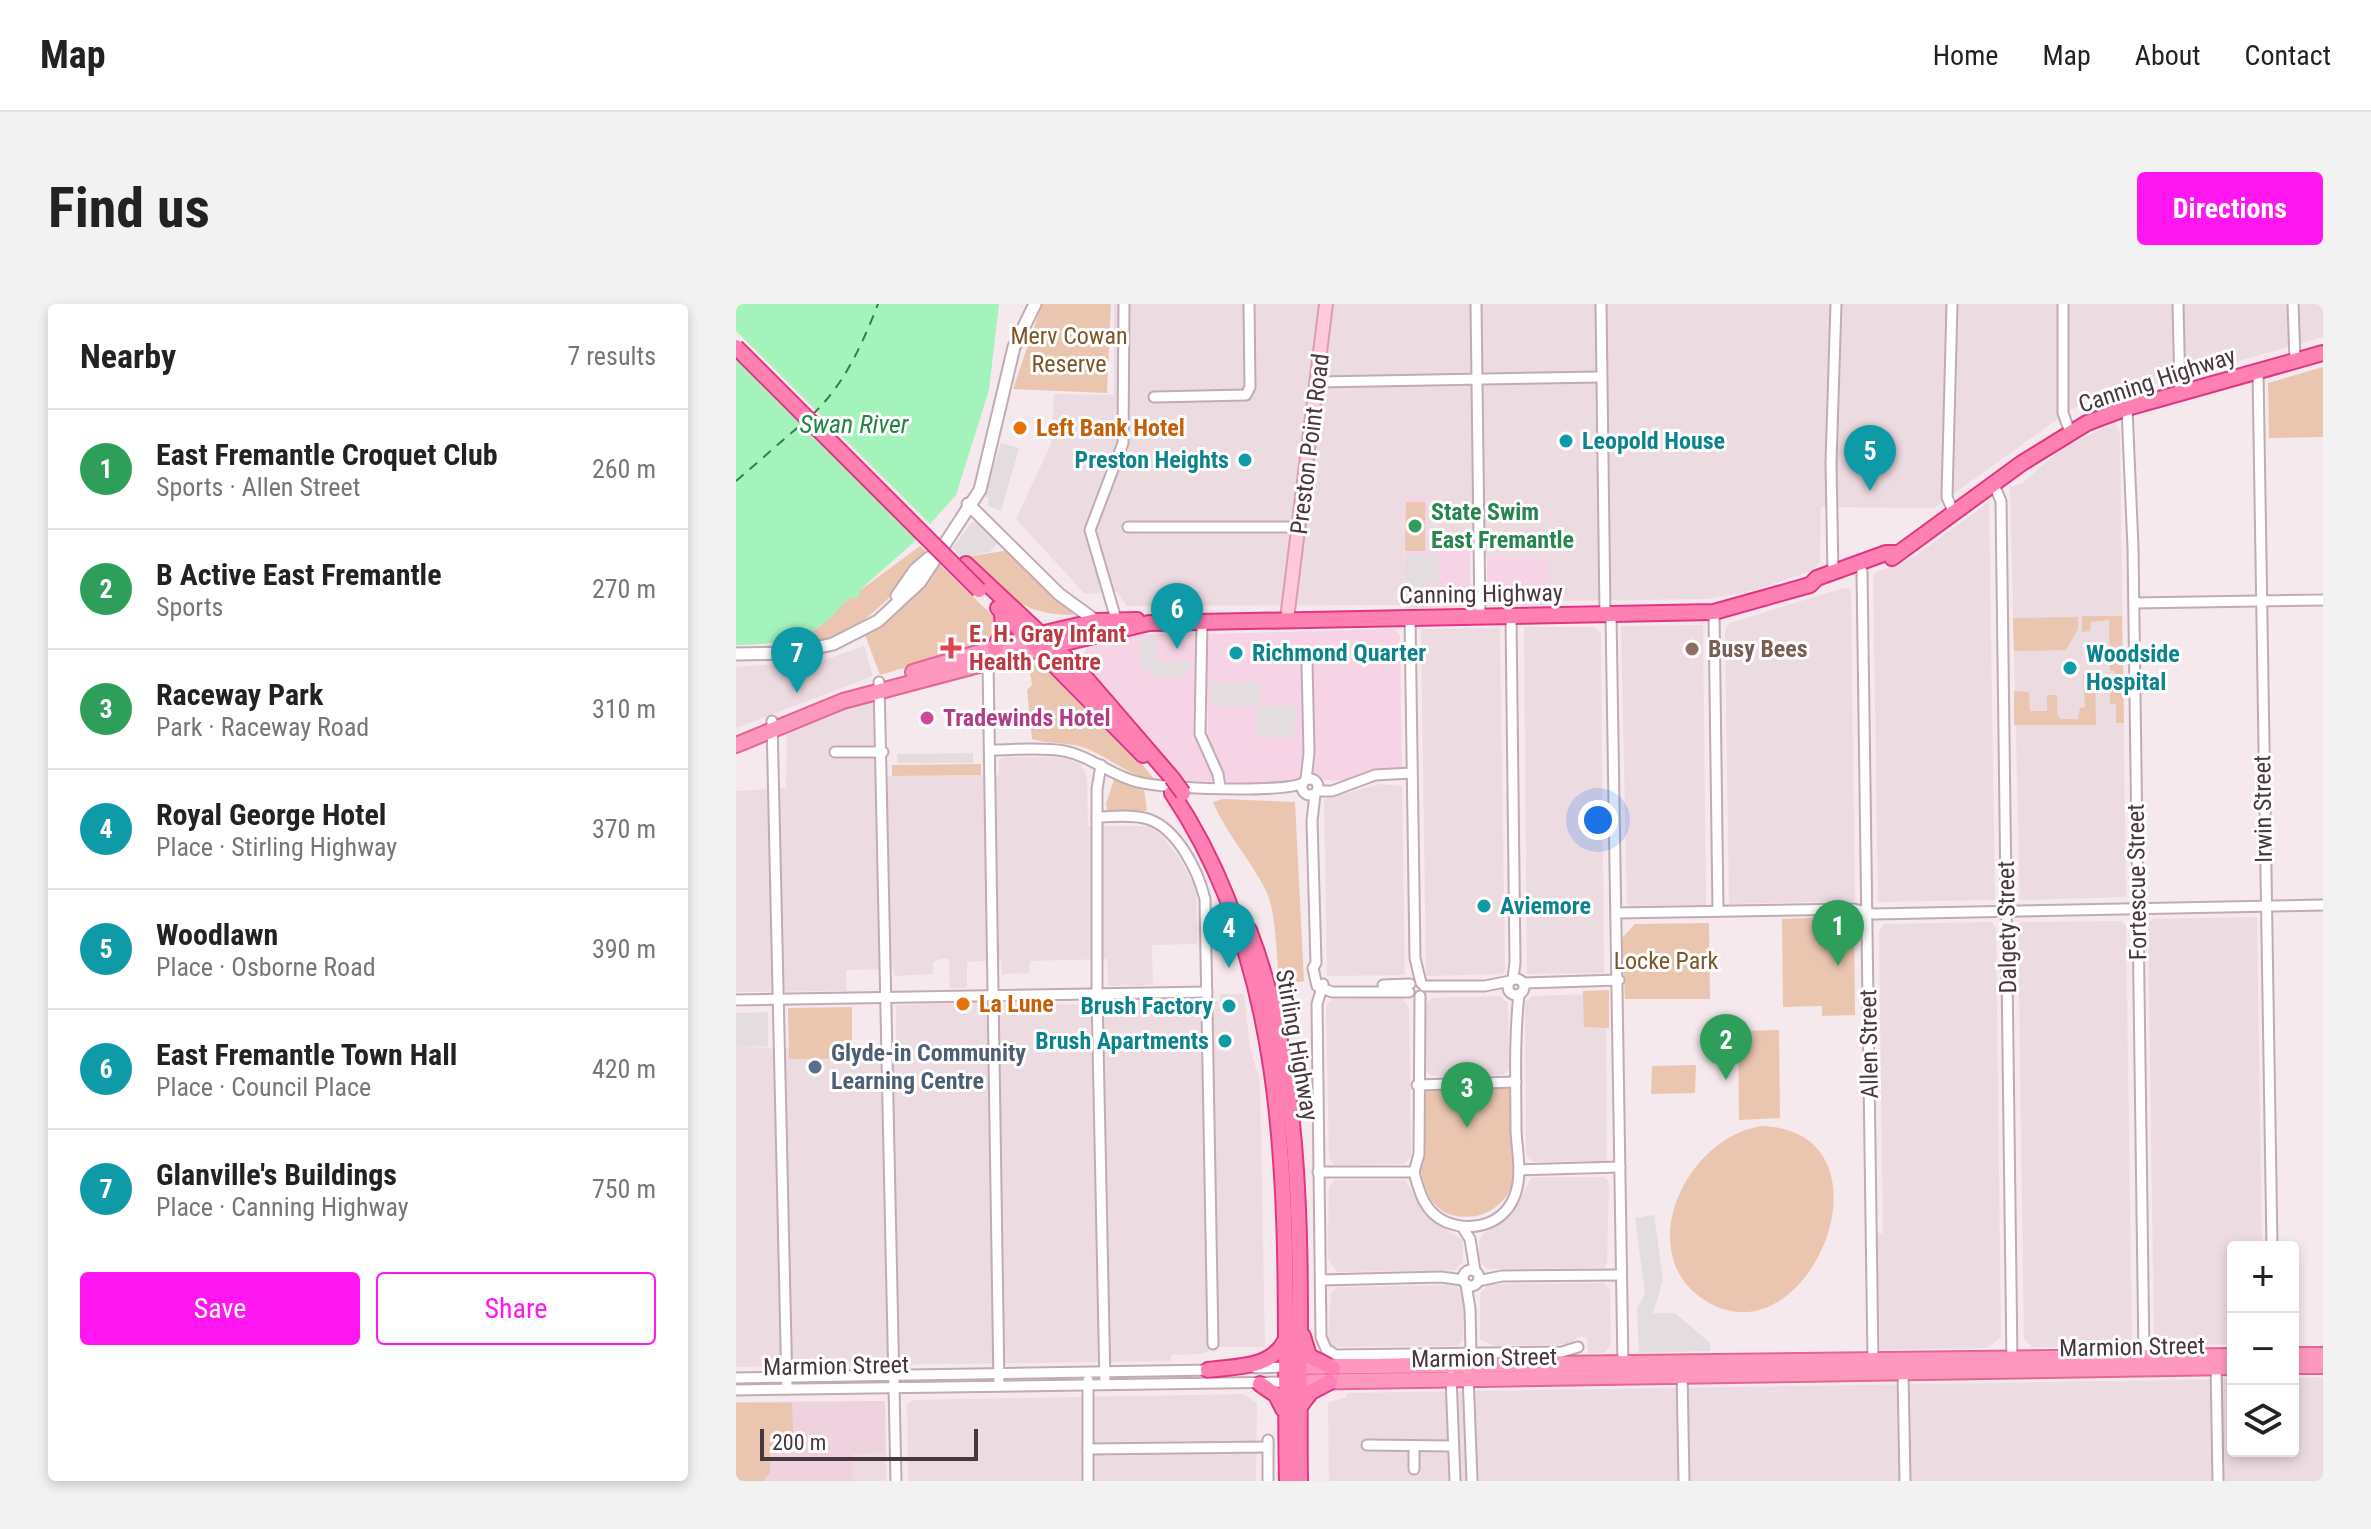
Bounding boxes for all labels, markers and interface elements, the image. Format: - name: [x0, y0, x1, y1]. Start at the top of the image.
- text: Map: [40, 33, 106, 77]
- text: Home: [1933, 39, 1998, 72]
- text: Map: [2042, 39, 2091, 72]
- text: About: [2135, 39, 2201, 72]
- text: Contact: [2245, 39, 2331, 72]
- button: Directions: [2137, 172, 2323, 245]
- text: Find us: [48, 175, 210, 241]
- park label: Merv Cowan Reserve: [1010, 322, 1128, 378]
- text: Nearby: [80, 336, 176, 376]
- text: 7 results: [567, 341, 656, 371]
- street label: Canning Highway: [2075, 341, 2239, 419]
- street label: Preston Point Road: [1285, 352, 1335, 536]
- water label: Swan River: [800, 409, 910, 439]
- place label: Left Bank Hotel: [1036, 414, 1185, 442]
- marker: Left Bank Hotel: [1011, 419, 1029, 437]
- pin: 5: [1844, 425, 1896, 491]
- place label: Leopold House: [1582, 427, 1725, 455]
- marker: Leopold House: [1557, 432, 1575, 450]
- text: East Fremantle Croquet Club: [156, 437, 498, 472]
- place label: Preston Heights: [1075, 446, 1229, 474]
- marker: Preston Heights: [1236, 451, 1254, 469]
- text: 1: [99, 454, 113, 484]
- text: 260 m: [592, 454, 656, 484]
- text: Sports · Allen Street: [156, 472, 360, 502]
- place label: State Swim East Fremantle: [1431, 498, 1574, 554]
- marker: State Swim East Fremantle: [1406, 517, 1424, 535]
- text: B Active East Fremantle: [156, 557, 442, 592]
- text: 2: [99, 574, 113, 604]
- text: 270 m: [592, 574, 656, 604]
- street label: Canning Highway: [1399, 579, 1563, 609]
- pin: 6: [1151, 583, 1203, 649]
- text: Sports: [156, 592, 223, 622]
- place label: E. H. Gray Infant Health Centre: [969, 620, 1126, 676]
- pin: 7: [771, 627, 823, 693]
- place label: Busy Bees: [1708, 635, 1808, 663]
- marker: E. H. Gray Infant Health Centre: [940, 637, 962, 659]
- place label: Richmond Quarter: [1252, 639, 1426, 667]
- marker: Busy Bees: [1683, 640, 1701, 658]
- place label: Woodside Hospital: [2086, 640, 2180, 696]
- marker: Richmond Quarter: [1227, 644, 1245, 662]
- marker: Woodside Hospital: [2061, 659, 2079, 677]
- text: Raceway Park: [156, 677, 323, 712]
- text: 3: [99, 694, 113, 724]
- text: 310 m: [592, 694, 656, 724]
- place label: Tradewinds Hotel: [943, 704, 1110, 732]
- marker: Tradewinds Hotel: [918, 709, 936, 727]
- text: Park · Raceway Road: [156, 712, 369, 742]
- street label: Irwin Street: [2248, 755, 2278, 863]
- text: Royal George Hotel: [156, 797, 386, 832]
- your location: [1578, 800, 1618, 840]
- street label: Fortescue Street: [2122, 804, 2152, 960]
- text: 4: [99, 814, 113, 844]
- text: 370 m: [592, 814, 656, 844]
- text: Place · Stirling Highway: [156, 832, 397, 862]
- street label: Dalgety Street: [1992, 860, 2022, 994]
- place label: Aviemore: [1500, 892, 1591, 920]
- marker: Aviemore: [1475, 897, 1493, 915]
- pin: 1: [1812, 900, 1864, 966]
- pin: 4: [1203, 902, 1255, 968]
- text: Woodlawn: [156, 917, 278, 952]
- text: 5: [99, 934, 113, 964]
- text: 390 m: [592, 934, 656, 964]
- park label: Locke Park: [1614, 947, 1719, 975]
- text: Place · Osborne Road: [156, 952, 376, 982]
- street label: Stirling Highway: [1270, 967, 1324, 1123]
- street label: Allen Street: [1854, 989, 1884, 1099]
- place label: La Lune: [979, 990, 1054, 1018]
- place label: Brush Factory: [1080, 992, 1213, 1020]
- marker: La Lune: [954, 995, 972, 1013]
- marker: Brush Factory: [1220, 997, 1238, 1015]
- pin: 2: [1700, 1014, 1752, 1080]
- place label: Brush Apartments: [1035, 1027, 1209, 1055]
- marker: Brush Apartments: [1216, 1032, 1234, 1050]
- text: East Fremantle Town Hall: [156, 1037, 457, 1072]
- place label: Glyde-in Community Learning Centre: [831, 1039, 1026, 1095]
- text: 6: [99, 1054, 113, 1084]
- text: 420 m: [592, 1054, 656, 1084]
- marker: Glyde-in Community Learning Centre: [806, 1058, 824, 1076]
- pin: 3: [1441, 1062, 1493, 1128]
- text: Place · Council Place: [156, 1072, 371, 1102]
- text: Glanville's Buildings: [156, 1157, 397, 1192]
- text: 7: [99, 1174, 113, 1204]
- text: 750 m: [592, 1174, 656, 1204]
- text: Place · Canning Highway: [156, 1192, 408, 1222]
- map controls: [2227, 1241, 2299, 1457]
- button: +: [2227, 1241, 2299, 1313]
- button: Save: [80, 1272, 360, 1345]
- button: Share: [376, 1272, 656, 1345]
- button: −: [2227, 1313, 2299, 1385]
- street label: Marmion Street: [2059, 1332, 2205, 1362]
- street label: Marmion Street: [1411, 1343, 1557, 1373]
- street label: Marmion Street: [763, 1351, 909, 1381]
- button: layers: [2227, 1385, 2299, 1457]
- scale bar: [760, 1425, 978, 1461]
- text: 200 m: [772, 1430, 826, 1455]

